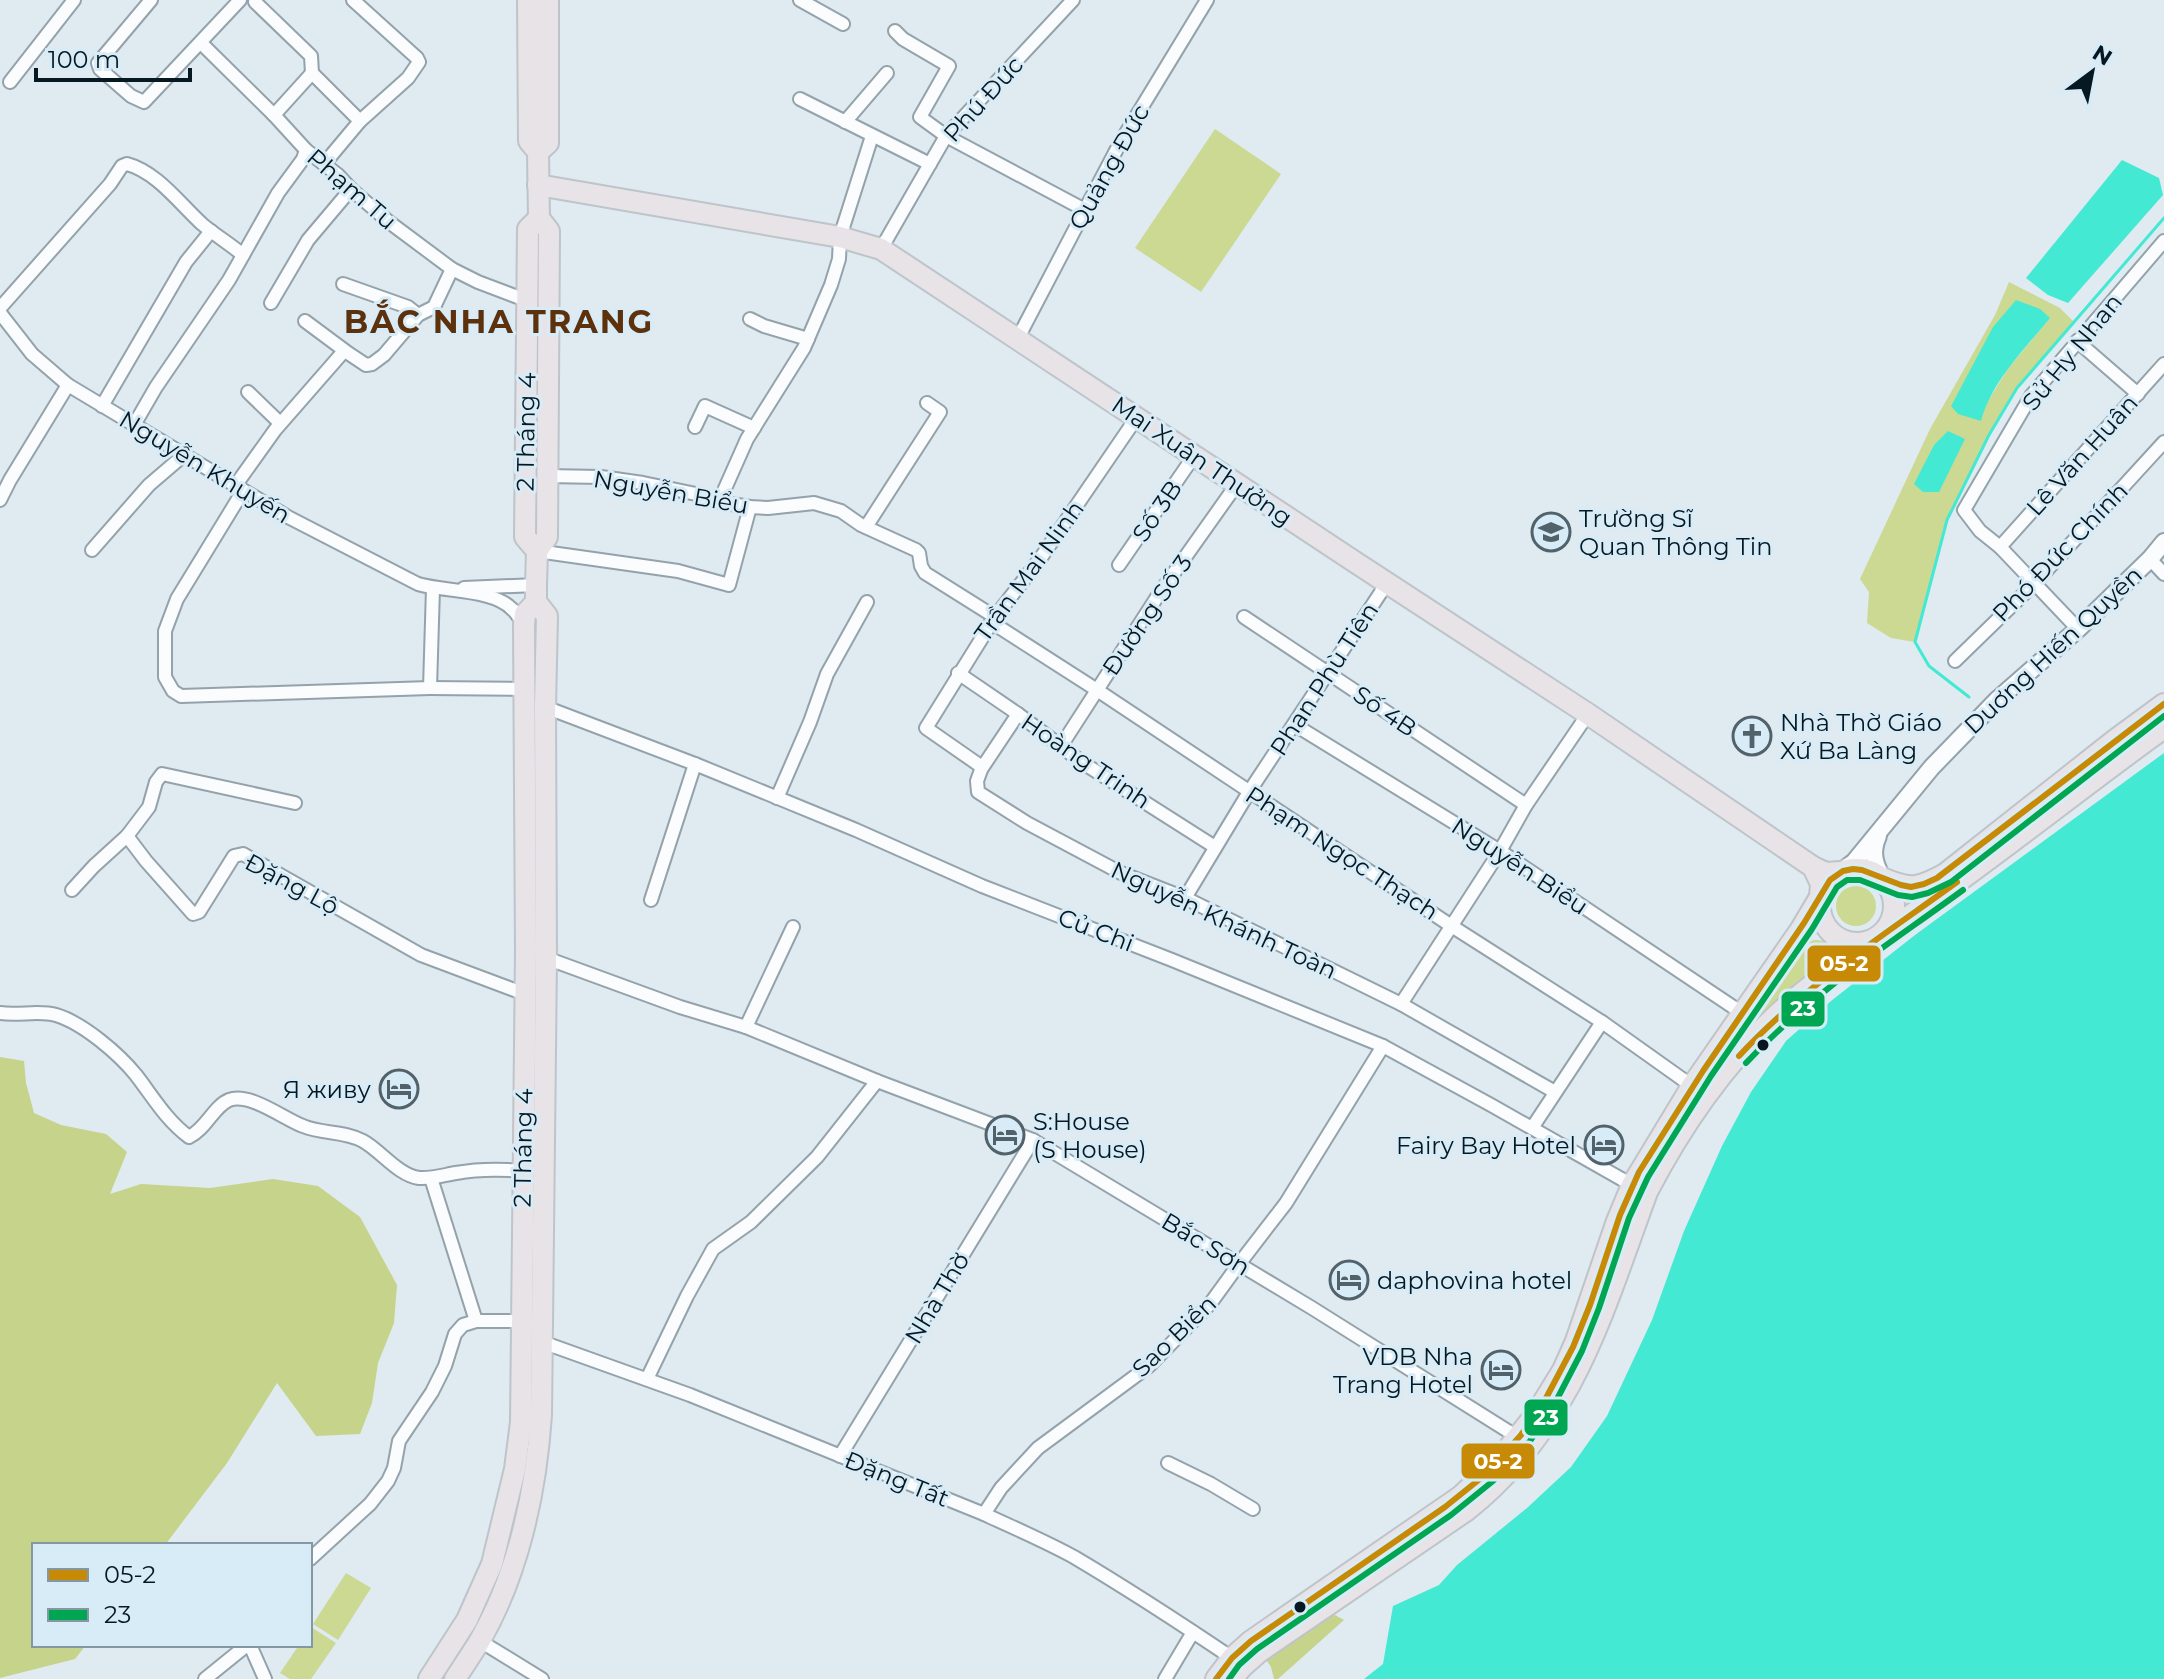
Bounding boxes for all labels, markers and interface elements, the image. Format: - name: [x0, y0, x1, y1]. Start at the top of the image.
- scale bar: [36, 32, 190, 82]
- north arrow: [2052, 32, 2132, 112]
- text: N: [2088, 39, 2117, 72]
- text: 100 m: [48, 45, 120, 74]
- street label: Phú Đức: [937, 50, 1029, 148]
- street label: Quảng Đức: [1063, 99, 1155, 235]
- street label: Phạm Tu: [301, 142, 403, 236]
- street label: Sử Hy Nhan: [2016, 288, 2128, 416]
- district label: BẮC NHA TRANG: [344, 299, 654, 341]
- street label: 2 Tháng 4: [510, 372, 542, 492]
- street label: Lê Văn Huân: [2020, 388, 2144, 522]
- street label: Mai Xuân Thưởng: [1106, 390, 1298, 532]
- street label: Nguyễn Khuyến: [114, 405, 296, 529]
- street label: Nguyễn Biểu: [591, 464, 751, 520]
- street label: Số 3B: [1126, 475, 1188, 547]
- street label: Phó Đức Chính: [1986, 476, 2134, 628]
- street label: Trần Mai Ninh: [968, 495, 1090, 647]
- place label: Trường Sĩ Quan Thông Tin: [1579, 504, 1772, 561]
- school or university icon: Trường Sĩ Quan Thông Tin: [1530, 511, 1572, 553]
- street label: Đường Số 3: [1096, 549, 1198, 681]
- street label: Duơng Hiến Quyền: [1958, 560, 2148, 740]
- street label: Phan Phù Tiên: [1264, 597, 1384, 761]
- street label: Số 4B: [1348, 679, 1422, 743]
- street label: Hoàng Trinh: [1016, 707, 1156, 815]
- place label: Nhà Thờ Giáo Xứ Ba Làng: [1780, 708, 1942, 765]
- church icon: Nhà Thờ Giáo Xứ Ba Làng: [1731, 715, 1773, 757]
- street label: Phạm Ngọc Thạch: [1240, 780, 1444, 926]
- street label: Nguyễn Biểu: [1446, 811, 1594, 921]
- street label: Đặng Lộ: [240, 847, 344, 921]
- street label: Nguyễn Khánh Toàn: [1107, 855, 1341, 985]
- street label: Củ Chi: [1054, 902, 1138, 958]
- line badge: 05-2: [1806, 944, 1882, 983]
- text: 05-2: [1819, 950, 1869, 977]
- line badge: 23: [1780, 990, 1826, 1028]
- text: 23: [1790, 995, 1816, 1022]
- unlabelled marker: [1755, 1037, 1771, 1053]
- hotel icon: Я живу: [378, 1068, 420, 1110]
- place label: Я живу: [283, 1075, 372, 1104]
- street label: 2 Tháng 4: [507, 1088, 539, 1208]
- place label: S:House (S House): [1033, 1107, 1147, 1164]
- hotel icon: S:House (S House): [984, 1114, 1026, 1156]
- hotel icon: Fairy Bay Hotel: [1583, 1124, 1625, 1166]
- place label: Fairy Bay Hotel: [1396, 1131, 1576, 1160]
- street label: Bắc Sơn: [1156, 1206, 1256, 1282]
- street label: Nhà Thờ: [899, 1247, 975, 1349]
- hotel icon: daphovina hotel: [1328, 1259, 1370, 1301]
- place label: daphovina hotel: [1377, 1266, 1572, 1295]
- street label: Sao Biển: [1126, 1289, 1222, 1383]
- place label: VDB Nha Trang Hotel: [1333, 1342, 1473, 1399]
- hotel icon: VDB Nha Trang Hotel: [1480, 1349, 1522, 1391]
- line badge: 23: [1523, 1398, 1569, 1437]
- text: 23: [1533, 1404, 1559, 1431]
- line badge: 05-2: [1460, 1442, 1536, 1480]
- street label: Đặng Tất: [841, 1445, 954, 1513]
- text: 05-2: [1473, 1448, 1523, 1475]
- legend: [32, 1543, 312, 1647]
- text: 05-2: [104, 1560, 156, 1589]
- unlabelled marker: [1292, 1599, 1308, 1615]
- text: 23: [104, 1600, 131, 1629]

